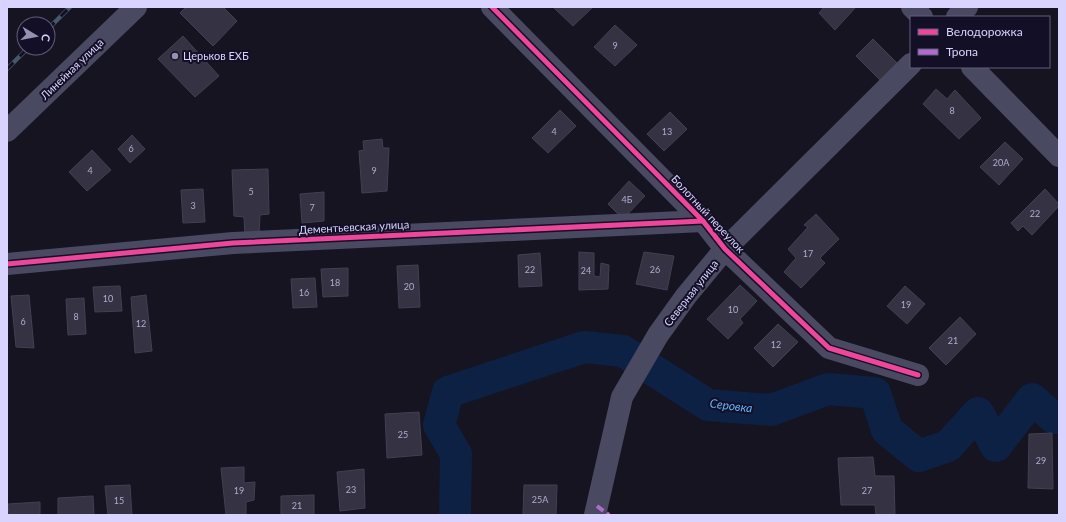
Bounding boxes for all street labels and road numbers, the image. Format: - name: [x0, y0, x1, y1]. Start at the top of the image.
- street label: Линейная улица: [37, 35, 106, 103]
- street label: Болотный переулок: [669, 172, 748, 255]
- street label: Дементьевская улица: [298, 217, 410, 236]
- street label: Северная улица: [661, 257, 720, 328]

